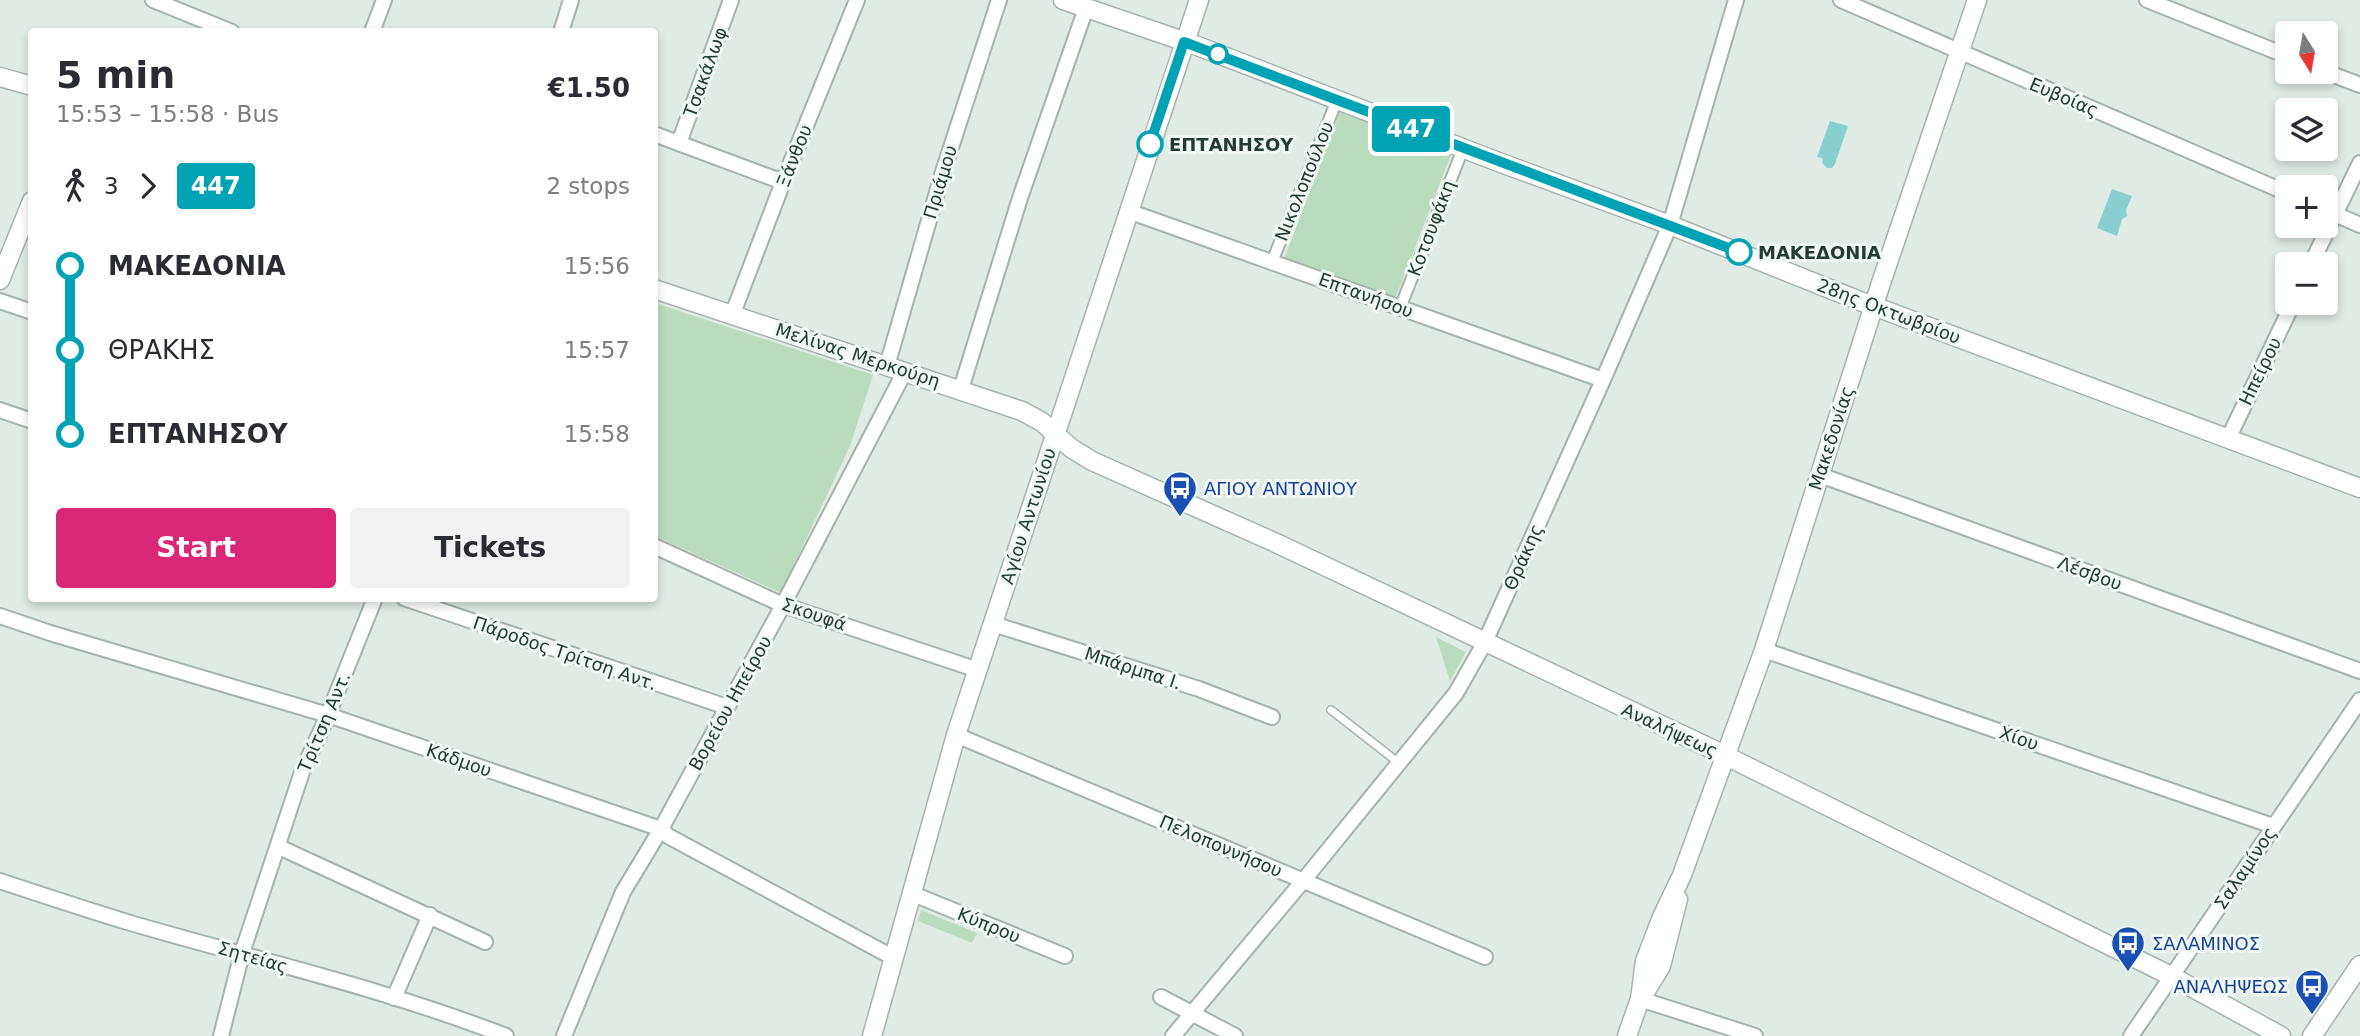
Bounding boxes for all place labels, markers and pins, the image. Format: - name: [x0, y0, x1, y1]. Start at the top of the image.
- unlabelled marker: [1208, 44, 1228, 64]
- marker: ΕΠΤΑΝΗΣΟΥ: [1137, 131, 1163, 157]
- place label: ΕΠΤΑΝΗΣΟΥ: [1169, 134, 1294, 155]
- marker: ΜΑΚΕΔΟΝΙΑ: [1726, 239, 1752, 265]
- place label: ΜΑΚΕΔΟΝΙΑ: [1758, 242, 1881, 263]
- bus stop icon: ΑΓΙΟΥ ΑΝΤΩΝΙΟΥ: [1161, 469, 1199, 518]
- place label: ΑΓΙΟΥ ΑΝΤΩΝΙΟΥ: [1204, 478, 1358, 499]
- bus stop icon: ΣΑΛΑΜΙΝΟΣ: [2109, 924, 2147, 973]
- place label: ΣΑΛΑΜΙΝΟΣ: [2152, 933, 2260, 954]
- bus stop icon: ΑΝΑΛΗΨΕΩΣ: [2293, 967, 2331, 1016]
- place label: ΑΝΑΛΗΨΕΩΣ: [2173, 976, 2288, 997]

